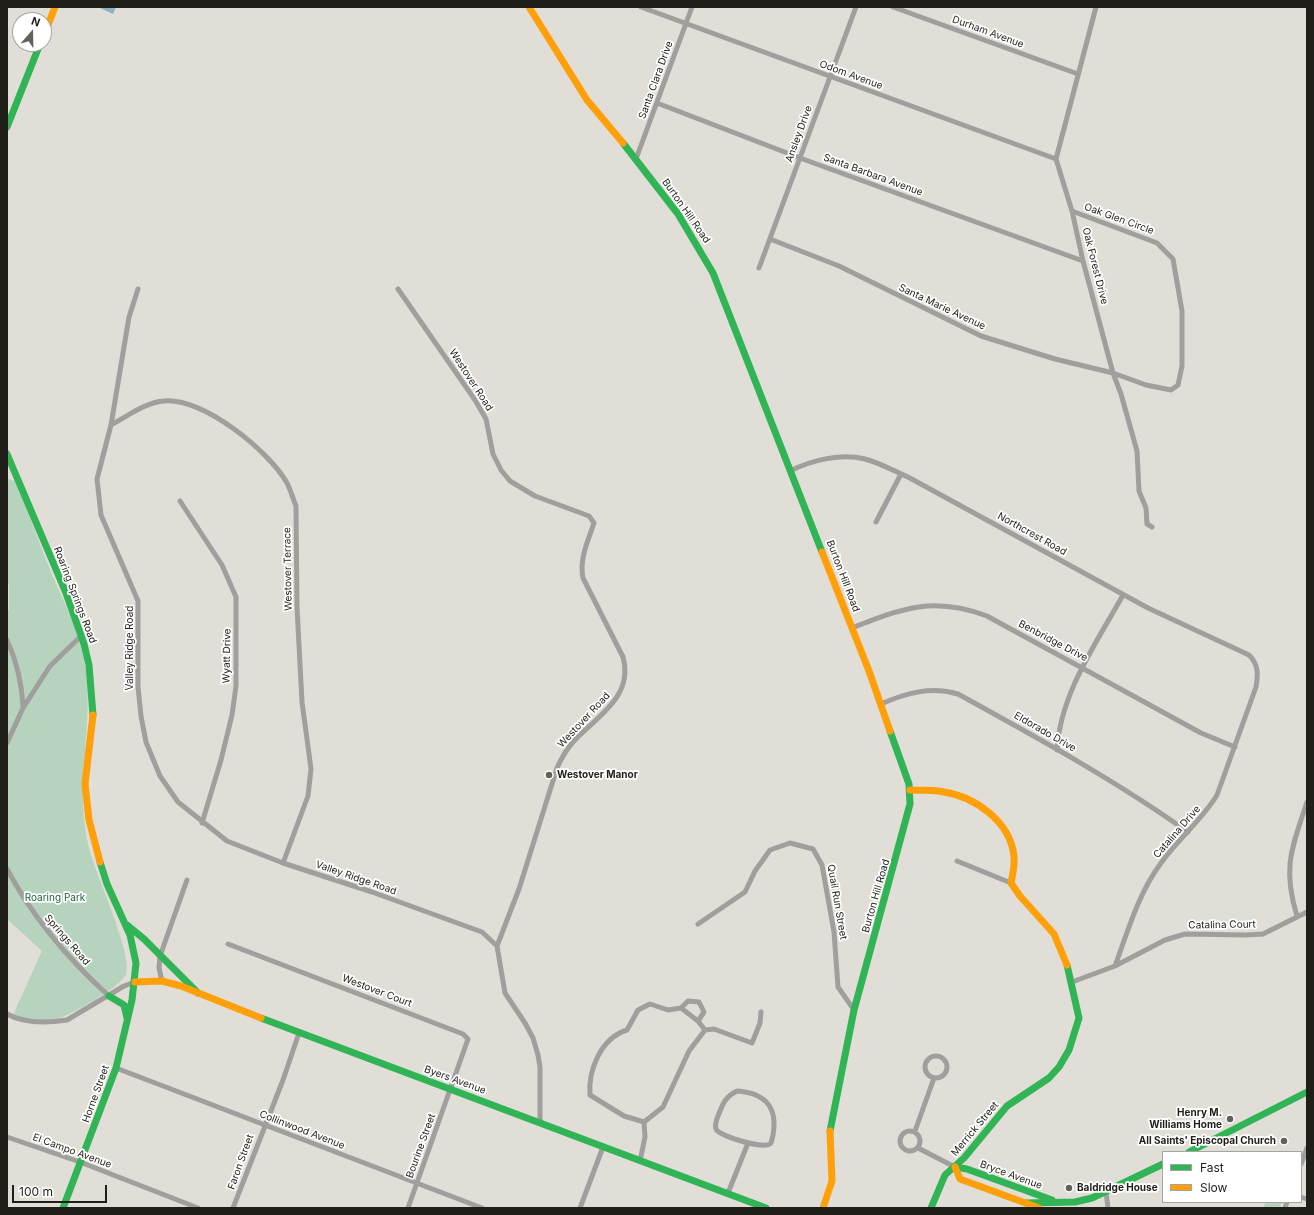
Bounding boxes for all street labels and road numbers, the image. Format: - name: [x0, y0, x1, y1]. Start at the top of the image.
- street label: Durham Avenue: [951, 13, 1025, 51]
- street label: Santa Clara Drive: [636, 39, 676, 121]
- street label: Odom Avenue: [818, 58, 884, 92]
- street label: Ansley Drive: [783, 104, 815, 164]
- street label: Santa Barbara Avenue: [822, 151, 924, 199]
- street label: Burton Hill Road: [659, 176, 713, 246]
- street label: Oak Glen Circle: [1083, 201, 1155, 237]
- street label: Oak Forest Drive: [1080, 226, 1110, 306]
- street label: Santa Marie Avenue: [897, 282, 987, 332]
- street label: Westover Road: [447, 347, 495, 413]
- street label: Northcrest Road: [995, 510, 1069, 558]
- street label: Westover Terrace: [281, 527, 295, 611]
- street label: Burton Hill Road: [824, 538, 862, 614]
- street label: Roaring Springs Road: [51, 545, 99, 645]
- street label: Valley Ridge Road: [124, 606, 136, 690]
- street label: Benbridge Drive: [1016, 618, 1090, 664]
- street label: Wyatt Drive: [221, 628, 233, 684]
- street label: Westover Road: [555, 690, 613, 750]
- street label: Eldorado Drive: [1012, 709, 1078, 755]
- street label: Catalina Drive: [1151, 803, 1203, 861]
- street label: Burton Hill Road: [860, 858, 892, 934]
- street label: Valley Ridge Road: [314, 859, 398, 897]
- street label: Quail Run Street: [824, 863, 850, 941]
- street label: Springs Road: [42, 912, 92, 968]
- street label: Catalina Court: [1188, 918, 1256, 932]
- street label: Westover Court: [340, 972, 414, 1010]
- street label: Byers Avenue: [423, 1063, 487, 1097]
- street label: Horne Street: [80, 1064, 112, 1124]
- street label: Merrick Street: [949, 1099, 1001, 1159]
- street label: Collinwood Avenue: [258, 1108, 346, 1152]
- street label: Bourine Street: [404, 1112, 438, 1180]
- street label: El Campo Avenue: [31, 1131, 113, 1171]
- street label: Faron Street: [225, 1133, 257, 1191]
- street label: Bryce Avenue: [978, 1158, 1044, 1192]

